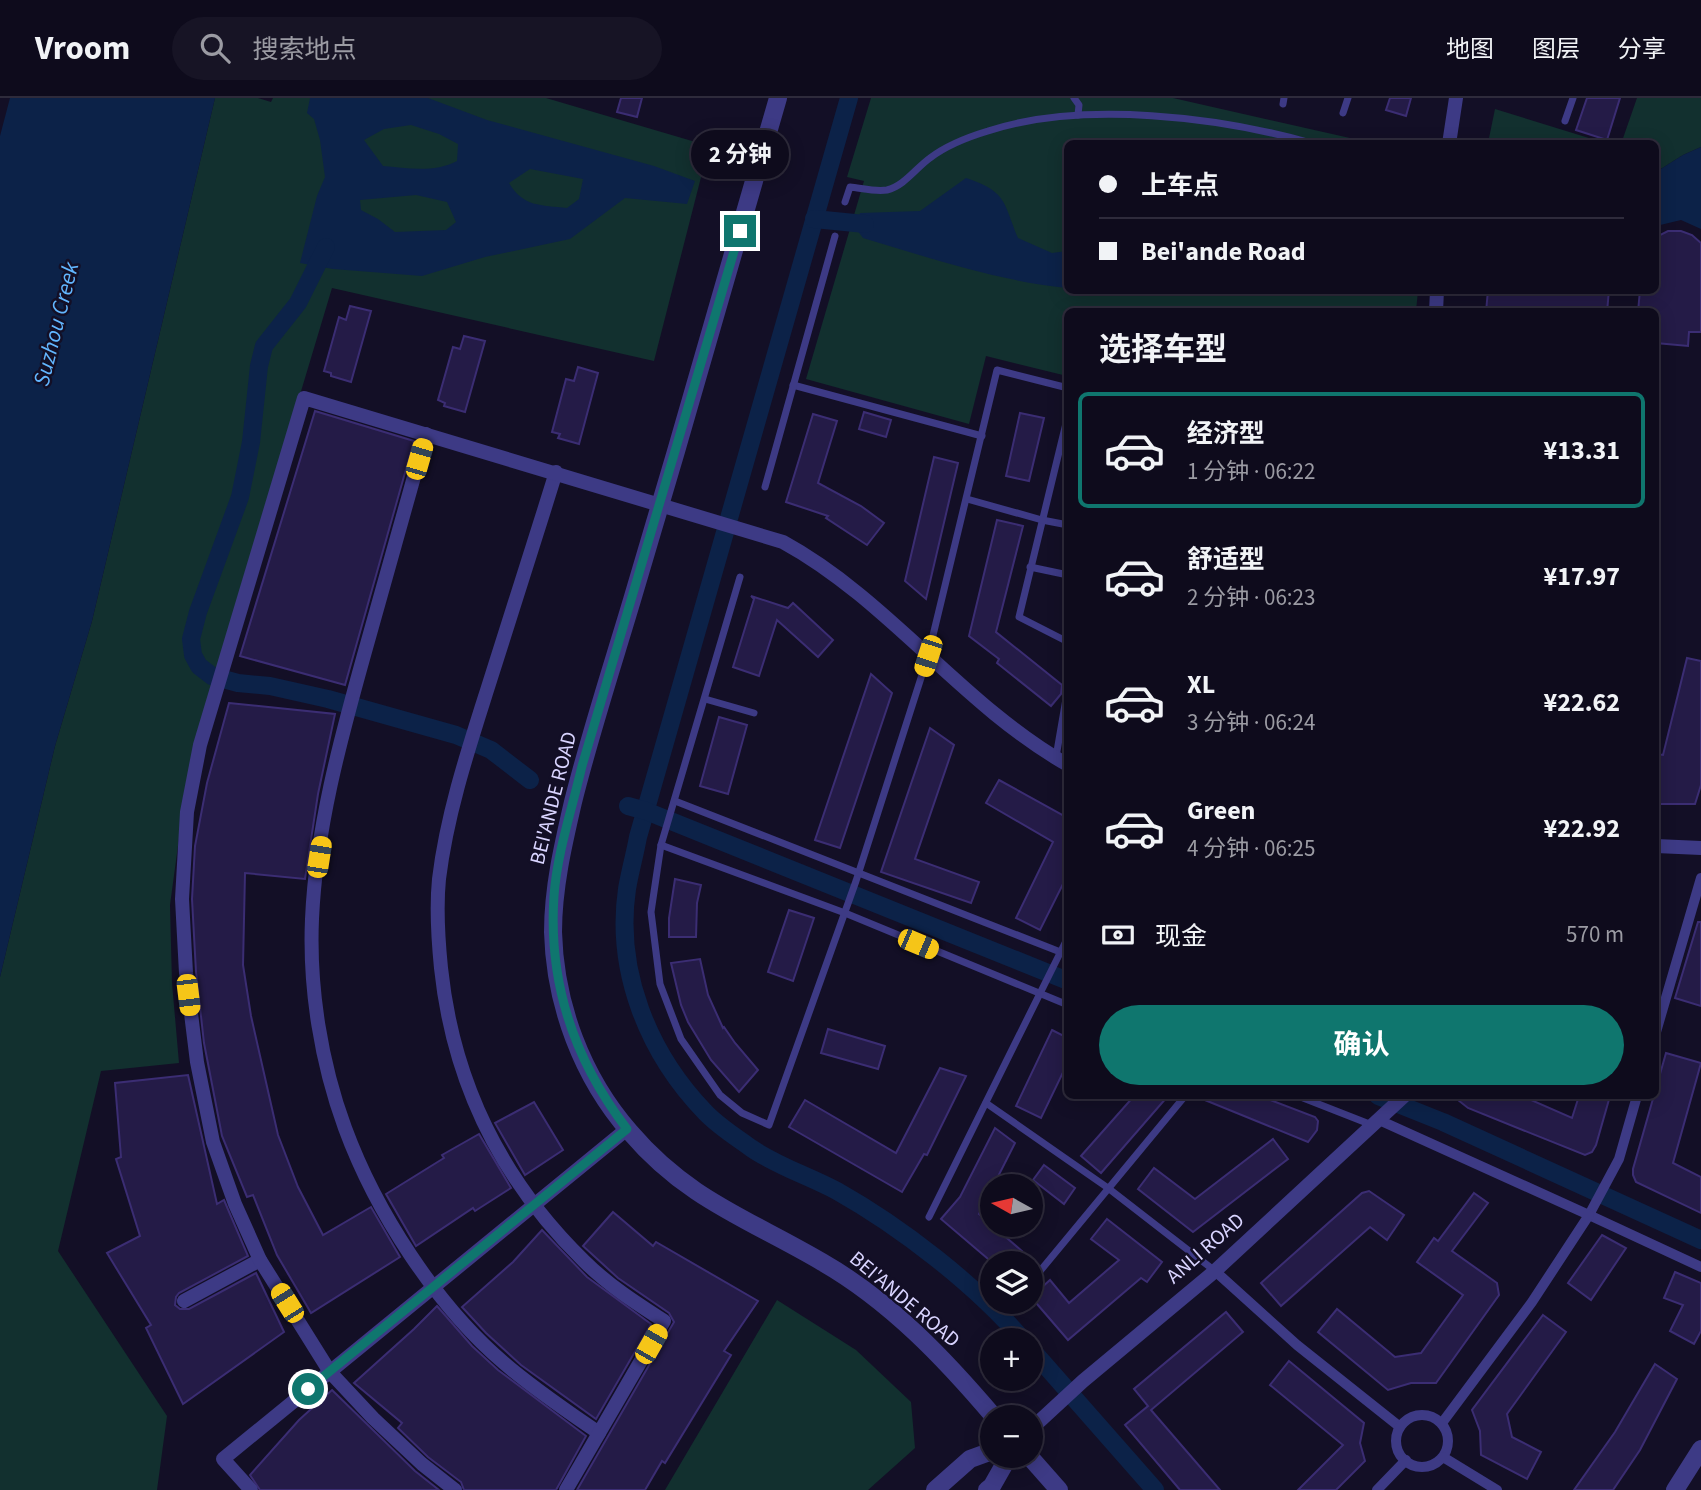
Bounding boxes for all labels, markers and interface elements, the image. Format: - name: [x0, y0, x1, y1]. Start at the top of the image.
- search box: [172, 17, 662, 80]
- text: Vroom: [35, 25, 130, 72]
- icon: search: [196, 29, 234, 67]
- text: 搜索地点: [252, 31, 356, 68]
- text: 地图: [1446, 32, 1494, 67]
- text: 图层: [1532, 32, 1580, 67]
- text: 分享: [1618, 32, 1666, 67]
- callout: 2 分钟: [691, 130, 789, 178]
- text: 2 分钟: [709, 138, 771, 171]
- text: 上车点: [1141, 167, 1219, 204]
- route end: [724, 215, 756, 247]
- text: Bei'ande Road: [1141, 233, 1306, 270]
- water label: Suzhou Creek: [25, 257, 88, 390]
- text: 选择车型: [1099, 327, 1227, 373]
- text: 经济型: [1187, 415, 1265, 452]
- icon: car: [1103, 419, 1166, 482]
- text: ¥13.31: [1544, 432, 1620, 469]
- car: [404, 436, 435, 482]
- text: 1 分钟 · 06:22: [1187, 455, 1315, 488]
- text: 舒适型: [1187, 541, 1265, 578]
- icon: car: [1103, 545, 1166, 608]
- text: ¥17.97: [1544, 558, 1620, 595]
- text: 2 分钟 · 06:23: [1187, 581, 1315, 614]
- car: [912, 633, 945, 679]
- text: XL: [1187, 666, 1215, 703]
- icon: car: [1103, 671, 1166, 734]
- text: ¥22.62: [1544, 684, 1620, 721]
- text: 3 分钟 · 06:24: [1187, 706, 1315, 739]
- street label: BEI'ANDE ROAD: [522, 728, 584, 868]
- text: Green: [1187, 792, 1255, 829]
- icon: car: [1103, 797, 1166, 860]
- text: ¥22.92: [1544, 810, 1620, 847]
- text: 4 分钟 · 06:25: [1187, 832, 1315, 865]
- car: [306, 835, 333, 879]
- icon: cash: [1099, 916, 1137, 954]
- text: 现金: [1155, 918, 1207, 955]
- text: 570 m: [1566, 918, 1624, 951]
- car: [895, 926, 942, 962]
- car: [176, 973, 201, 1017]
- button: 确认: [1099, 1005, 1624, 1085]
- north arrow: [980, 1174, 1043, 1237]
- map controls: [980, 1174, 1043, 1468]
- street label: ANLI ROAD: [1159, 1206, 1251, 1290]
- street label: BEI'ANDE ROAD: [843, 1244, 967, 1354]
- button: layers: [980, 1251, 1043, 1314]
- car: [267, 1280, 308, 1326]
- car: [632, 1321, 671, 1367]
- button: +: [980, 1328, 1043, 1391]
- route start: [292, 1373, 324, 1405]
- button: −: [980, 1405, 1043, 1468]

